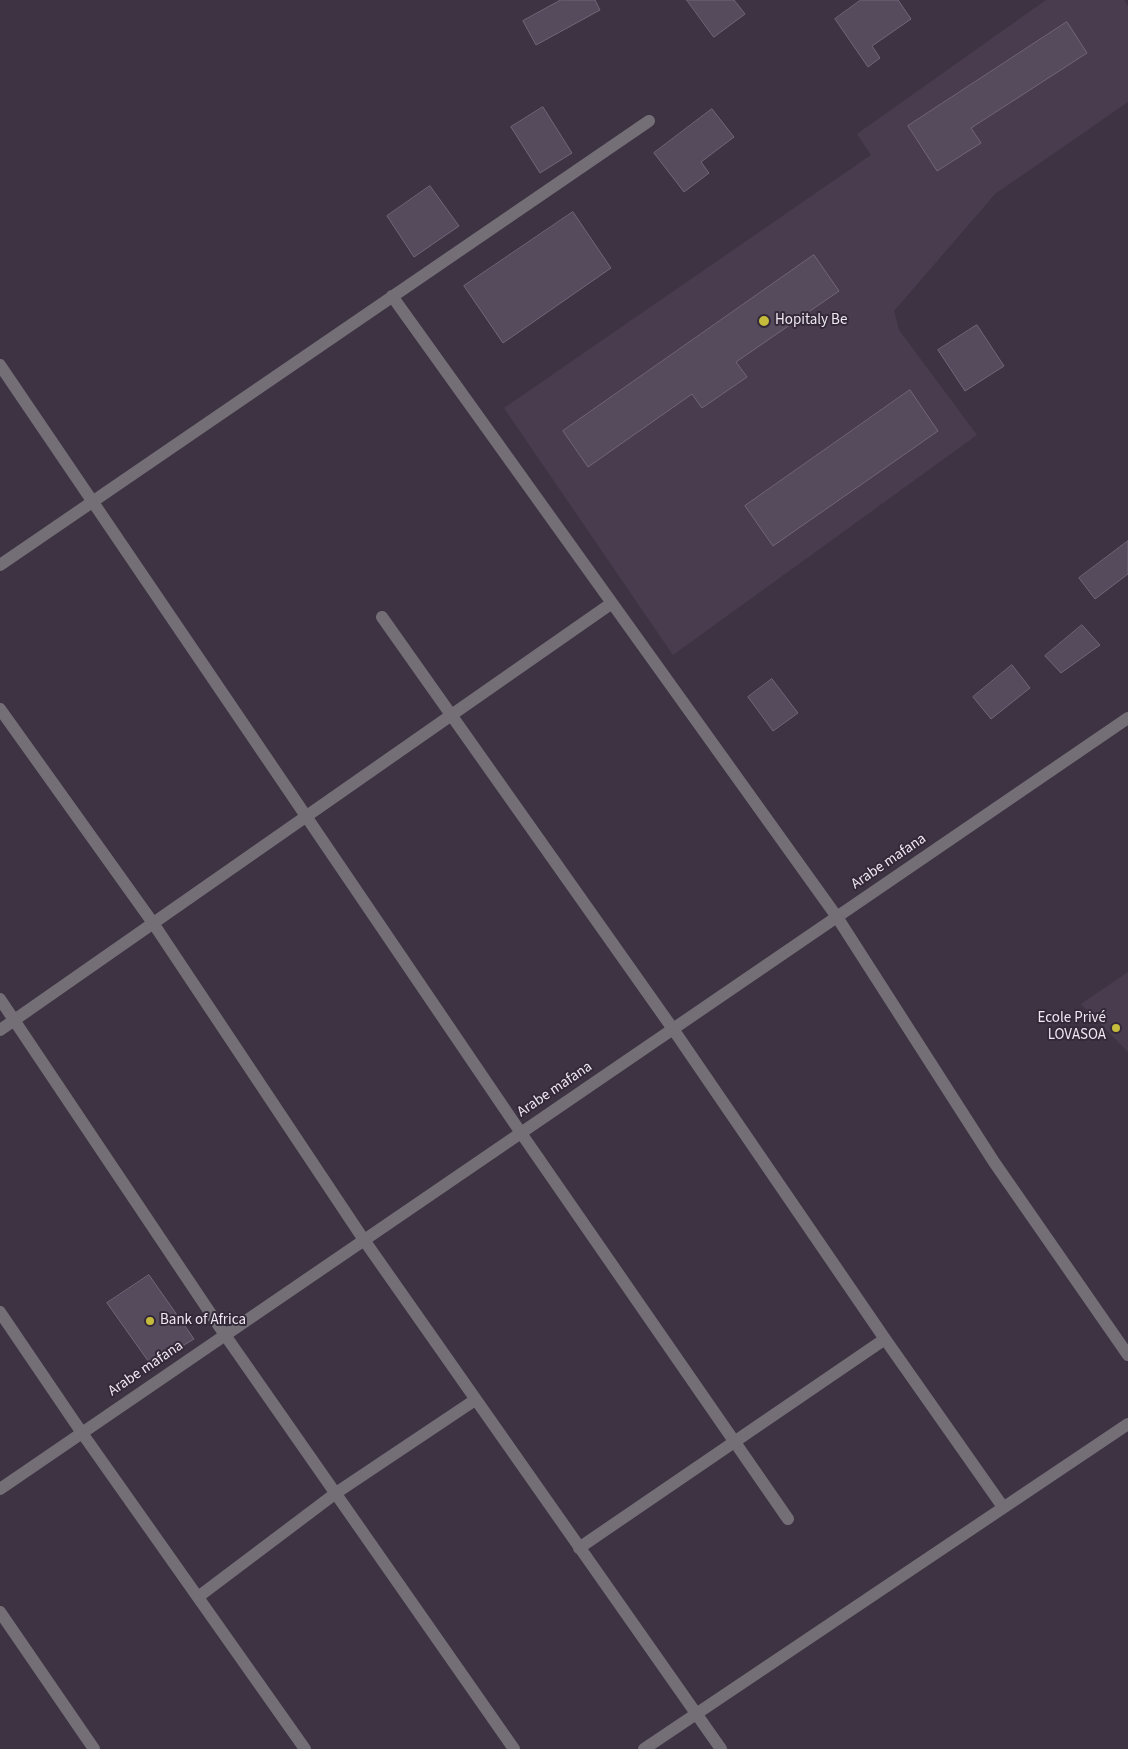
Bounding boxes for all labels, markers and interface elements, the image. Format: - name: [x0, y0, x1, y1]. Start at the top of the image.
- place label: Hopitaly Be: [775, 312, 847, 330]
- marker: Hopitaly Be: [757, 314, 771, 328]
- street label: Arabe mafana: [848, 830, 930, 894]
- place label: Ecole Privé LOVASOA: [1038, 1010, 1106, 1045]
- marker: Ecole Privé LOVASOA: [1110, 1022, 1122, 1034]
- street label: Arabe mafana: [514, 1058, 596, 1122]
- place label: Bank of Africa: [160, 1312, 246, 1330]
- marker: Bank of Africa: [144, 1315, 156, 1327]
- street label: Arabe mafana: [105, 1337, 187, 1401]

